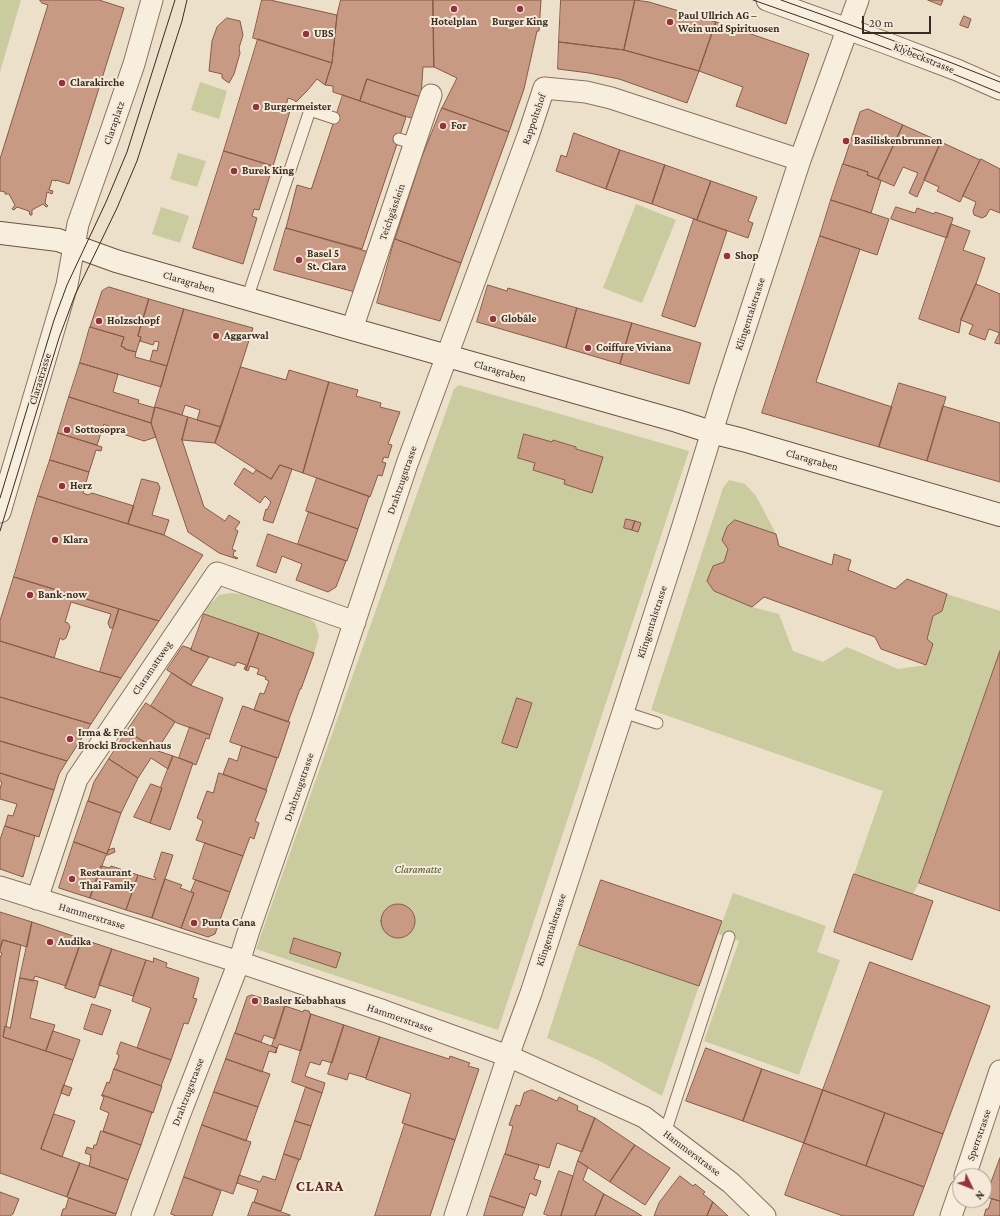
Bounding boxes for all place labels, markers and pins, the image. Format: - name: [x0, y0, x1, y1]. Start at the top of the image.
- marker: Hotelplan: [449, 4, 459, 14]
- marker: Burger King: [515, 4, 525, 14]
- place label: Paul Ullrich AG – Wein und Spirituosen: [678, 9, 780, 35]
- place label: Hotelplan: [431, 15, 477, 29]
- place label: Burger King: [492, 15, 548, 29]
- marker: Paul Ullrich AG – Wein und Spirituosen: [665, 17, 675, 27]
- place label: UBS: [314, 27, 333, 41]
- marker: UBS: [301, 29, 311, 39]
- place label: Clarakirche: [70, 76, 124, 90]
- marker: Clarakirche: [57, 78, 67, 88]
- place label: Burgermeister: [264, 100, 331, 114]
- marker: Burgermeister: [251, 102, 261, 112]
- place label: For: [451, 119, 467, 133]
- marker: For: [438, 121, 448, 131]
- place label: Basiliskenbrunnen: [854, 134, 942, 148]
- marker: Basiliskenbrunnen: [841, 136, 851, 146]
- place label: Burek King: [242, 164, 294, 178]
- marker: Burek King: [229, 166, 239, 176]
- place label: Basel 5 St. Clara: [307, 247, 346, 273]
- place label: Shop: [735, 249, 759, 263]
- marker: Shop: [722, 251, 732, 261]
- marker: Basel 5 St. Clara: [294, 255, 304, 265]
- place label: Globâle: [501, 312, 537, 326]
- place label: Holzschopf: [107, 314, 159, 328]
- marker: Globâle: [488, 314, 498, 324]
- marker: Holzschopf: [94, 316, 104, 326]
- place label: Aggarwal: [224, 329, 269, 343]
- marker: Aggarwal: [211, 331, 221, 341]
- place label: Coiffure Viviana: [596, 341, 671, 355]
- marker: Coiffure Viviana: [583, 343, 593, 353]
- place label: Sottosopra: [75, 423, 126, 437]
- marker: Sottosopra: [62, 425, 72, 435]
- place label: Herz: [70, 479, 92, 493]
- marker: Herz: [57, 481, 67, 491]
- place label: Klara: [63, 533, 88, 547]
- marker: Klara: [50, 535, 60, 545]
- place label: Bank-now: [38, 588, 87, 602]
- marker: Bank-now: [25, 590, 35, 600]
- place label: Irma & Fred Brocki Brockenhaus: [78, 726, 171, 752]
- marker: Irma & Fred Brocki Brockenhaus: [65, 734, 75, 744]
- place label: Restaurant Thai Family: [80, 866, 135, 892]
- marker: Restaurant Thai Family: [67, 874, 77, 884]
- place label: Punta Cana: [202, 916, 256, 930]
- marker: Punta Cana: [189, 918, 199, 928]
- place label: Audika: [58, 935, 91, 949]
- marker: Audika: [45, 937, 55, 947]
- place label: Basler Kebabhaus: [263, 994, 346, 1008]
- marker: Basler Kebabhaus: [250, 996, 260, 1006]

